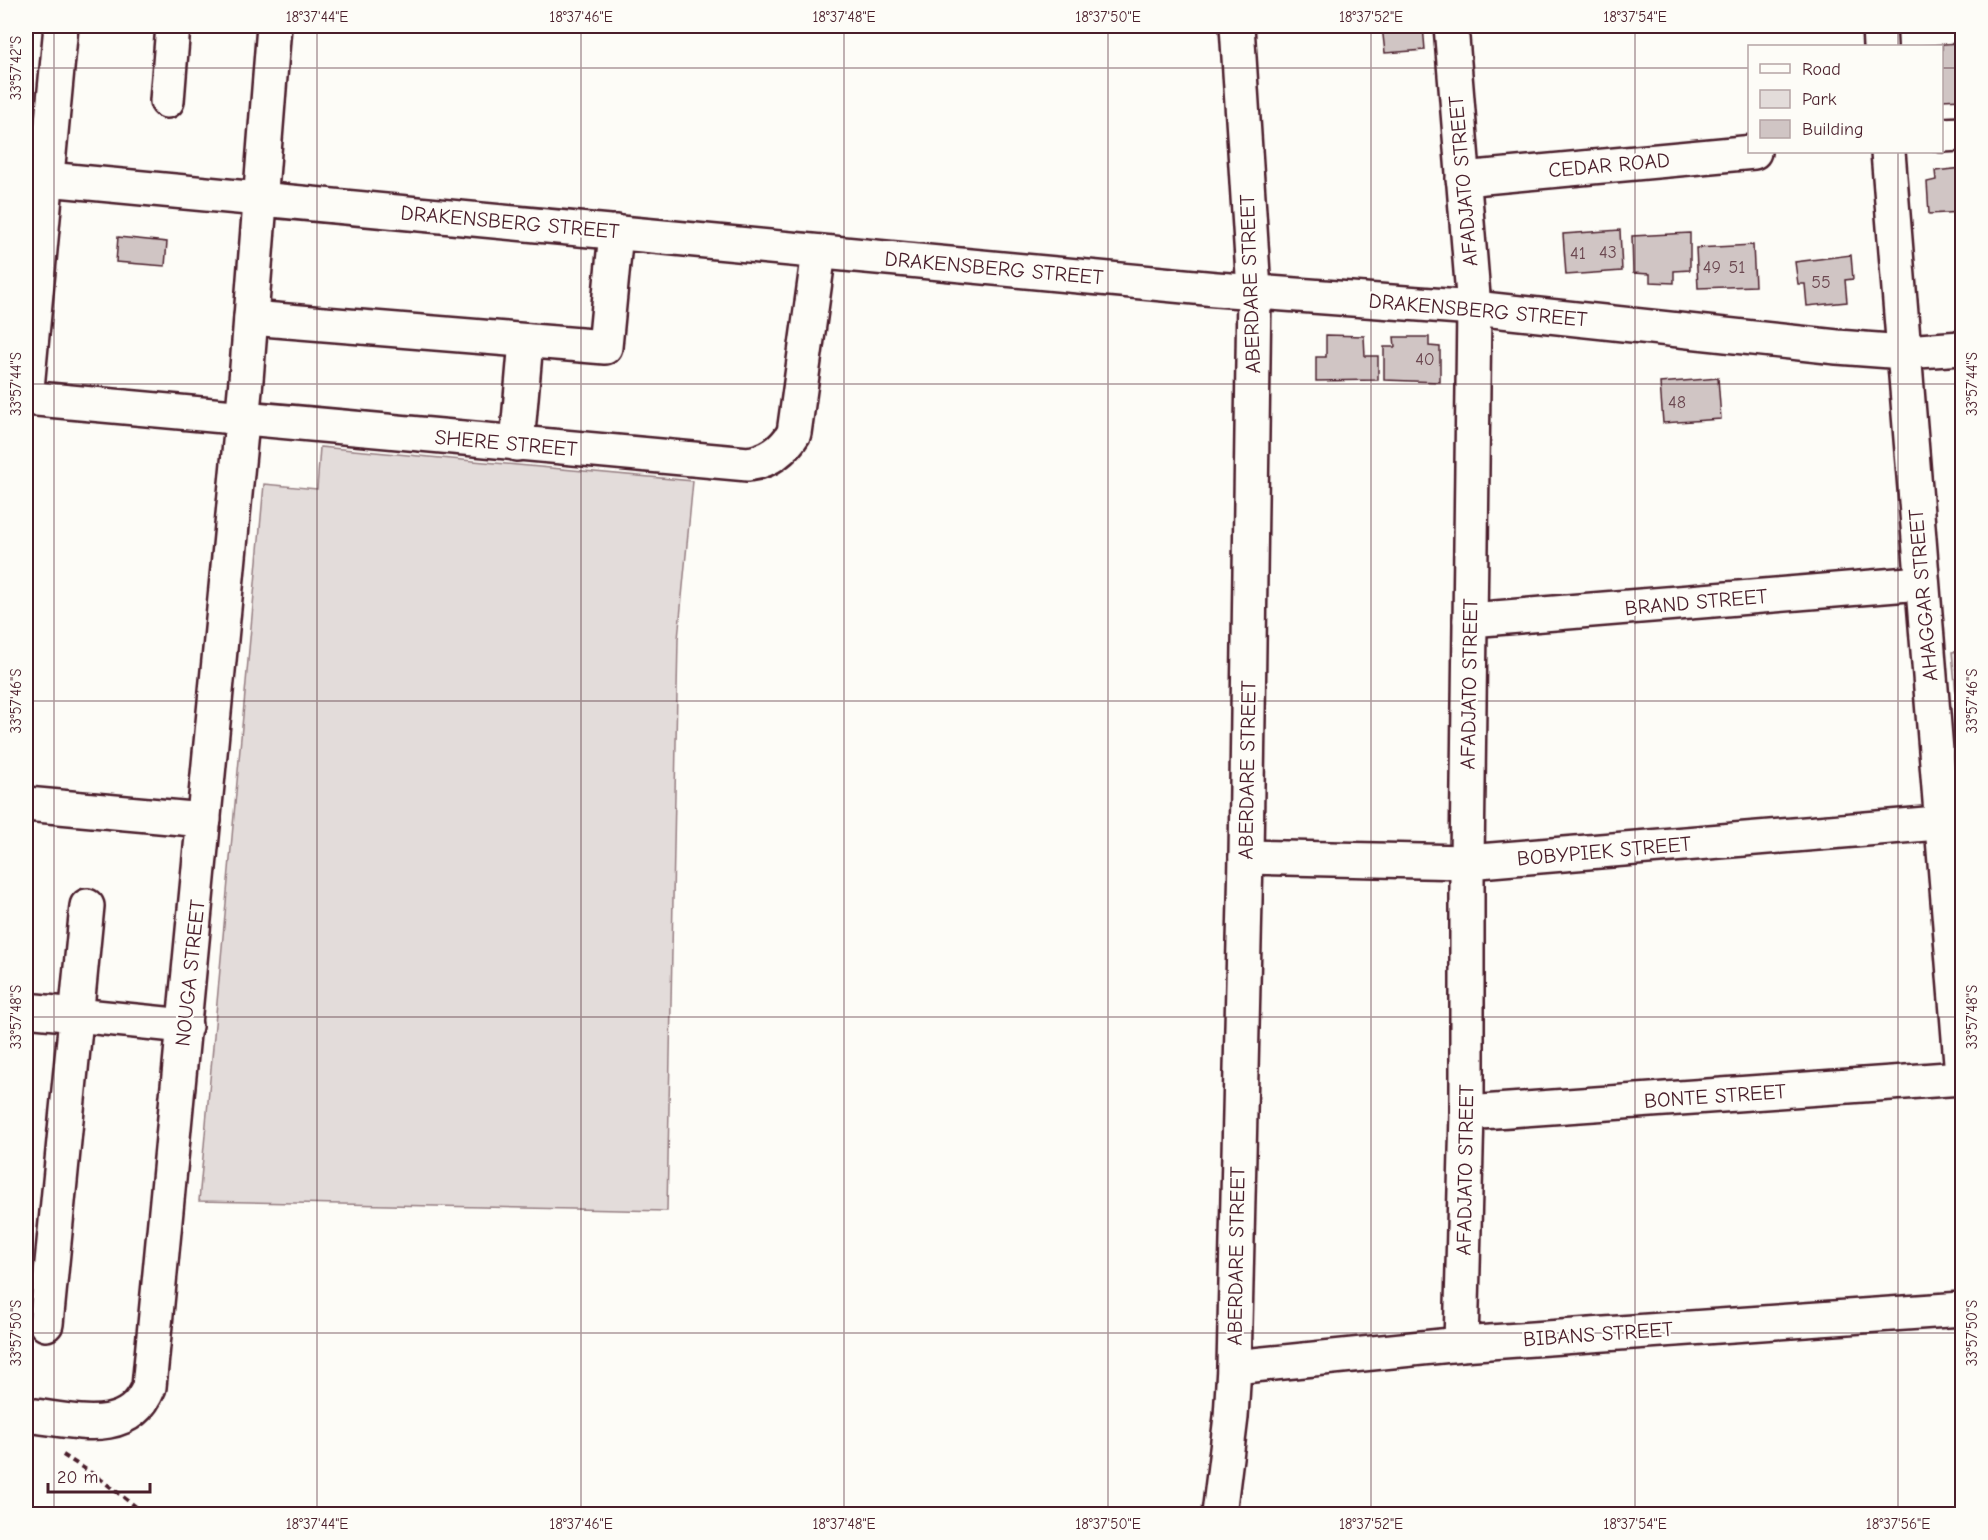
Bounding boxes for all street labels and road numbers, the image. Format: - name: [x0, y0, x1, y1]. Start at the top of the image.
- street label: AFADJATO STREET: [1444, 95, 1482, 267]
- street label: CEDAR ROAD: [1547, 148, 1671, 182]
- street label: ABERDARE STREET: [1235, 194, 1265, 374]
- street label: DRAKENSBERG STREET: [400, 200, 620, 244]
- street label: DRAKENSBERG STREET: [884, 246, 1104, 290]
- street label: DRAKENSBERG STREET: [1368, 288, 1588, 332]
- street label: SHERE STREET: [434, 425, 578, 461]
- street label: AHAGGAR STREET: [1904, 508, 1942, 682]
- street label: BRAND STREET: [1624, 584, 1768, 620]
- street label: AFADJATO STREET: [1456, 598, 1482, 770]
- street label: ABERDARE STREET: [1233, 680, 1261, 860]
- street label: BOBYPIEK STREET: [1516, 831, 1692, 871]
- street label: NOUGA STREET: [170, 898, 210, 1048]
- street label: BONTE STREET: [1643, 1079, 1787, 1113]
- street label: AFADJATO STREET: [1452, 1084, 1478, 1256]
- street label: ABERDARE STREET: [1222, 1166, 1250, 1346]
- street label: BIBANS STREET: [1522, 1317, 1674, 1351]

